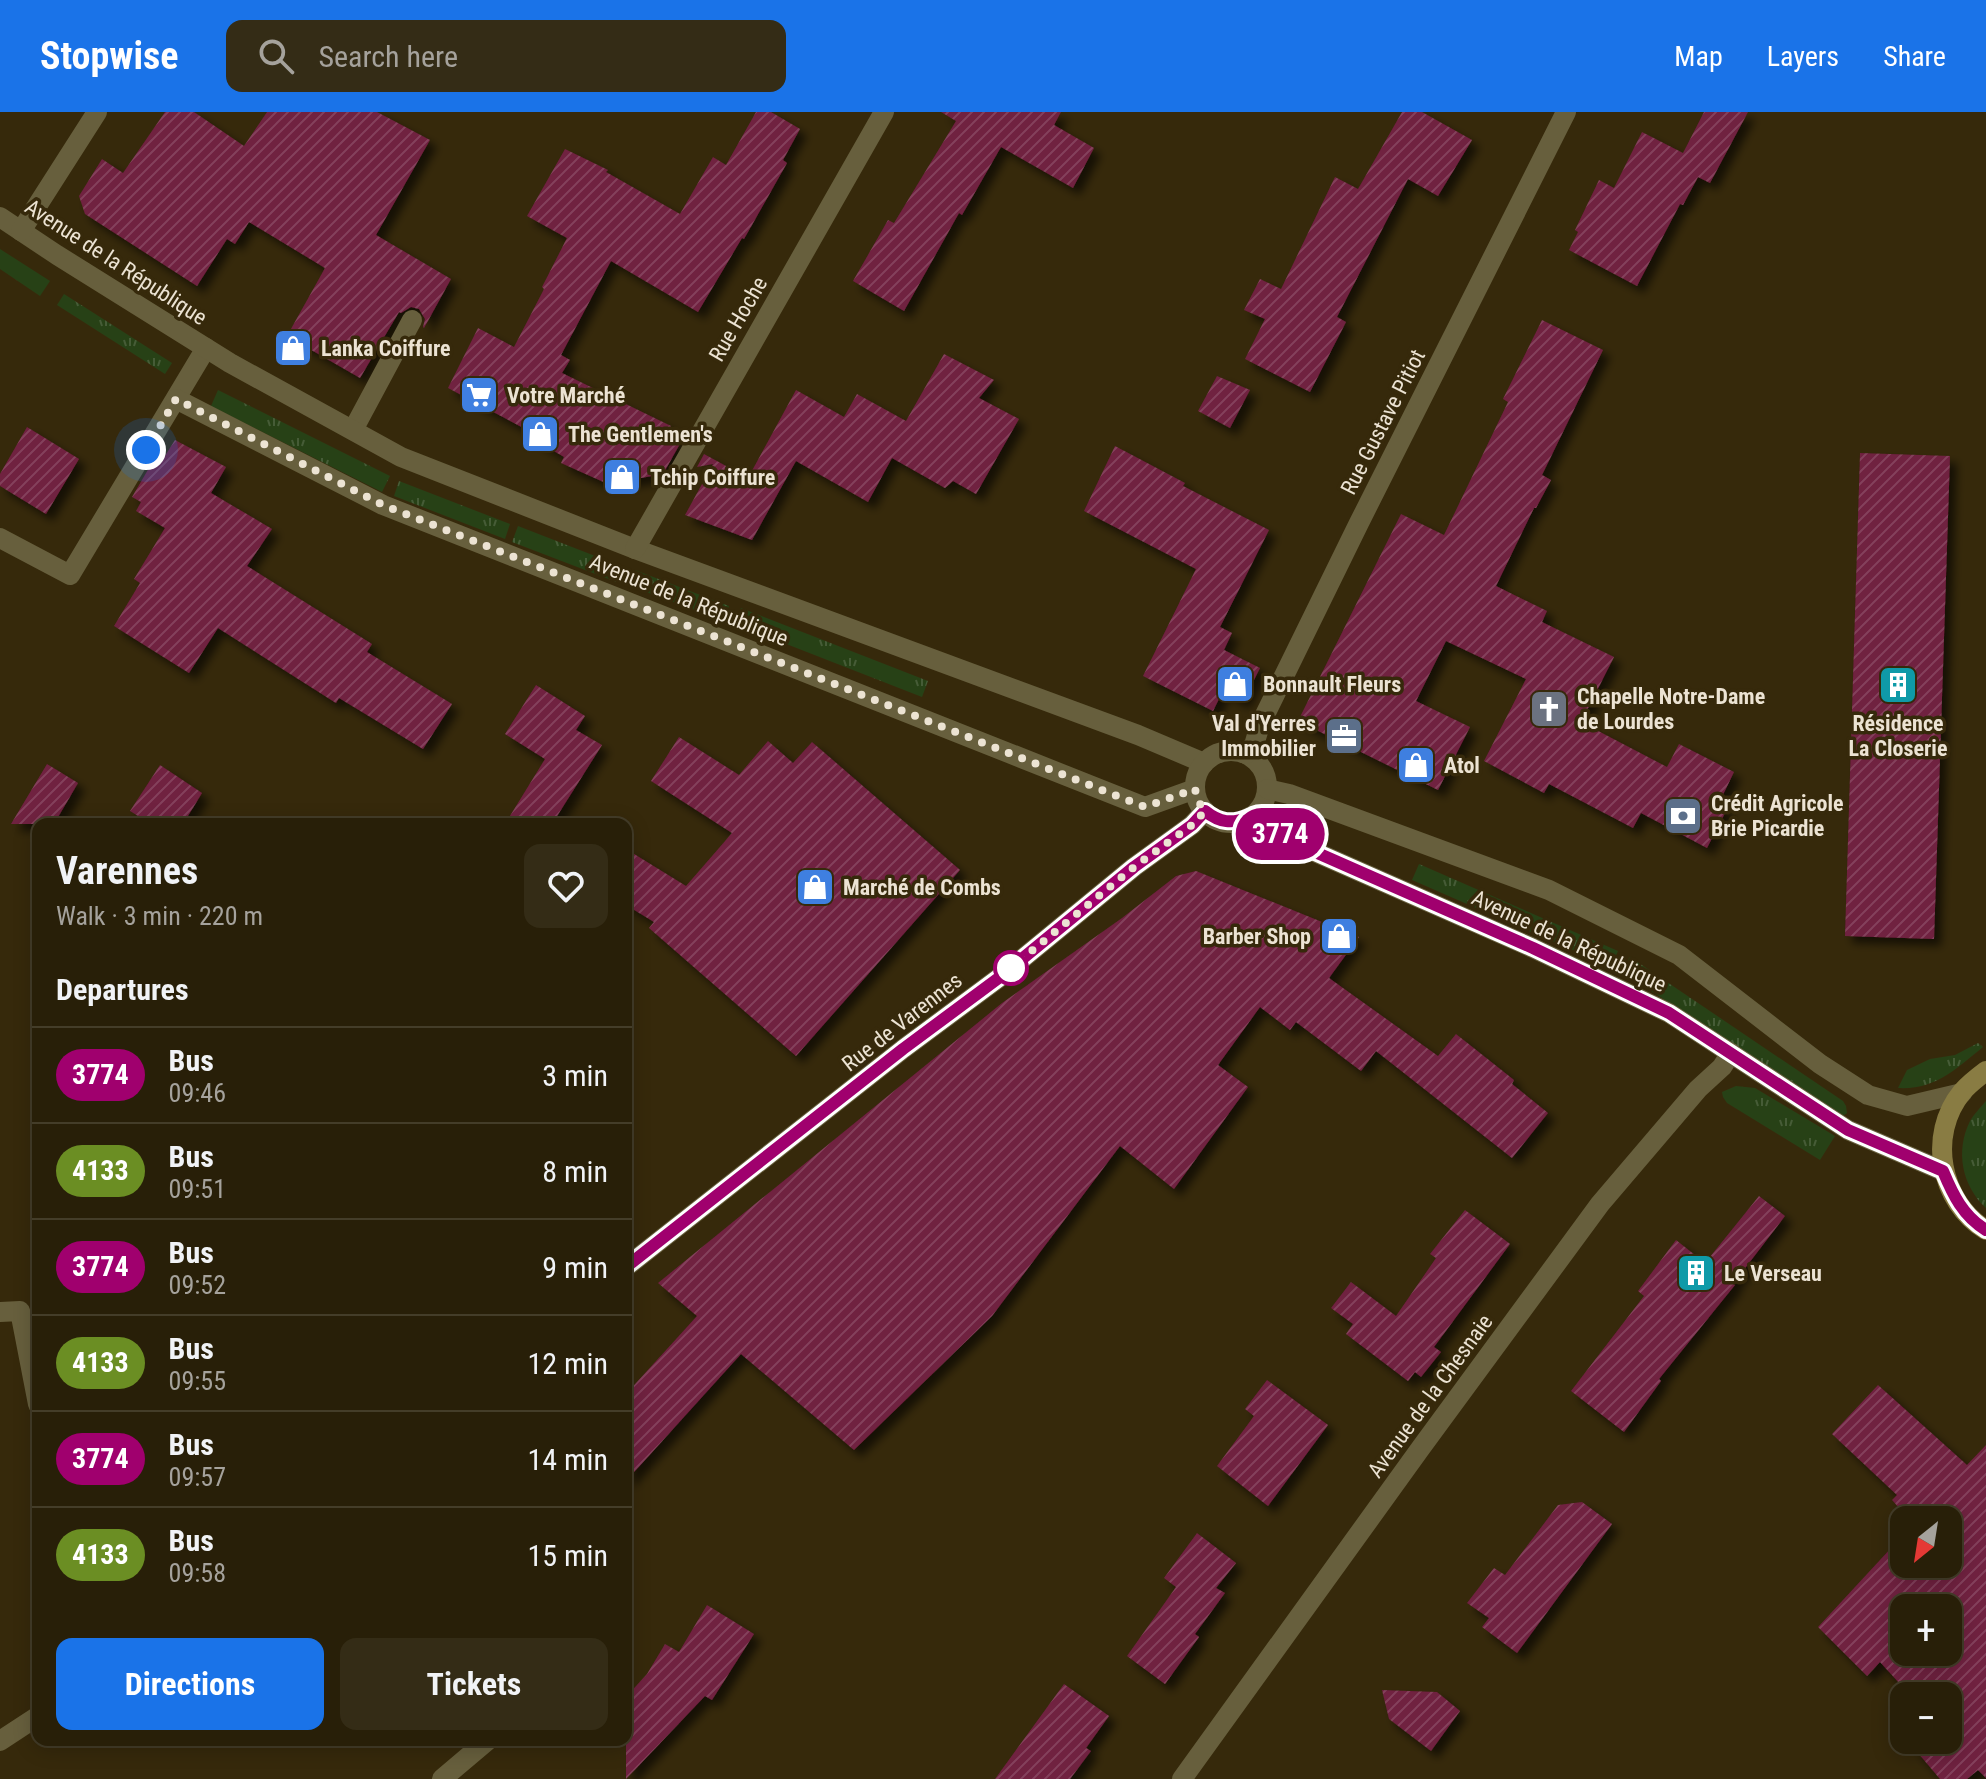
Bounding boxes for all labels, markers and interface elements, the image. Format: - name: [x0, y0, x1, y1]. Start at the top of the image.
- search box: [226, 20, 786, 92]
- text: Stopwise: [40, 34, 178, 78]
- icon: search: [254, 34, 298, 78]
- text: Search here: [318, 39, 458, 74]
- text: Map: [1674, 40, 1723, 73]
- text: Layers: [1767, 40, 1839, 73]
- text: Share: [1883, 40, 1946, 73]
- street label: Avenue de la République: [20, 194, 212, 330]
- street label: Rue Hoche: [704, 272, 772, 366]
- shop icon: Lanka Coiffure: [272, 327, 314, 369]
- place label: Lanka Coiffure: [321, 336, 451, 361]
- street label: Rue Gustave Pitiot: [1336, 345, 1430, 499]
- supermarket icon: Votre Marché: [458, 374, 500, 416]
- place label: Votre Marché: [507, 383, 625, 408]
- shop icon: The Gentlemen's: [519, 413, 561, 455]
- place label: The Gentlemen's: [568, 422, 713, 447]
- your location: [126, 430, 166, 470]
- shop icon: Tchip Coiffure: [601, 456, 643, 498]
- place label: Tchip Coiffure: [650, 465, 775, 490]
- street label: Avenue de la République: [586, 549, 792, 651]
- shop icon: Bonnault Fleurs: [1214, 663, 1256, 705]
- building icon: Résidence La Closerie: [1877, 664, 1919, 706]
- place label: Bonnault Fleurs: [1263, 672, 1401, 697]
- place label: Chapelle Notre-Dame de Lourdes: [1577, 684, 1765, 734]
- church icon: Chapelle Notre-Dame de Lourdes: [1528, 688, 1570, 730]
- place label: Val d'Yerres Immobilier: [1212, 711, 1316, 761]
- place label: Résidence La Closerie: [1849, 711, 1947, 761]
- office icon: Val d'Yerres Immobilier: [1323, 715, 1365, 757]
- shop icon: Atol: [1395, 744, 1437, 786]
- place label: Atol: [1444, 753, 1480, 778]
- place label: Crédit Agricole Brie Picardie: [1711, 791, 1844, 841]
- bank icon: Crédit Agricole Brie Picardie: [1662, 795, 1704, 837]
- line badge: 3774: [1224, 808, 1336, 860]
- text: 3774: [1252, 817, 1308, 850]
- button: heart: [524, 844, 608, 928]
- text: Varennes: [56, 849, 198, 893]
- shop icon: Marché de Combs: [794, 866, 836, 908]
- place label: Marché de Combs: [843, 875, 1001, 900]
- street label: Avenue de la République: [1468, 885, 1670, 997]
- text: Walk · 3 min · 220 m: [56, 901, 263, 931]
- shop icon: Barber Shop: [1318, 915, 1360, 957]
- place label: Barber Shop: [1203, 924, 1311, 949]
- unlabelled marker: [994, 951, 1028, 985]
- street label: Rue de Varennes: [837, 968, 967, 1076]
- text: Departures: [56, 972, 189, 1007]
- text: Bus: [169, 1043, 214, 1078]
- text: 3774: [72, 1058, 129, 1091]
- text: 3 min: [542, 1058, 608, 1093]
- text: 09:46: [169, 1078, 226, 1108]
- text: Bus: [169, 1139, 214, 1174]
- text: 4133: [72, 1154, 129, 1187]
- text: 8 min: [542, 1154, 608, 1189]
- text: 09:51: [169, 1174, 226, 1204]
- text: Bus: [169, 1235, 214, 1270]
- text: 3774: [72, 1250, 129, 1283]
- text: 9 min: [542, 1250, 608, 1285]
- building icon: Le Verseau: [1675, 1252, 1717, 1294]
- place label: Le Verseau: [1724, 1261, 1822, 1286]
- text: 09:52: [169, 1270, 226, 1300]
- street label: Avenue de la Chesnaie: [1362, 1310, 1498, 1482]
- text: Bus: [169, 1331, 214, 1366]
- text: 4133: [72, 1346, 129, 1379]
- text: 12 min: [527, 1346, 608, 1381]
- text: 09:55: [169, 1366, 226, 1396]
- text: Bus: [169, 1427, 214, 1462]
- text: 3774: [72, 1442, 129, 1475]
- text: 14 min: [527, 1442, 608, 1477]
- text: 09:57: [169, 1462, 226, 1492]
- north arrow: [1890, 1506, 1962, 1578]
- map controls: [1890, 1506, 1962, 1754]
- text: Bus: [169, 1523, 214, 1558]
- text: 4133: [72, 1538, 129, 1571]
- text: 15 min: [527, 1538, 608, 1573]
- text: 09:58: [169, 1558, 226, 1588]
- button: +: [1890, 1594, 1962, 1666]
- button: Directions: [56, 1638, 324, 1730]
- button: Tickets: [340, 1638, 608, 1730]
- button: −: [1890, 1682, 1962, 1754]

